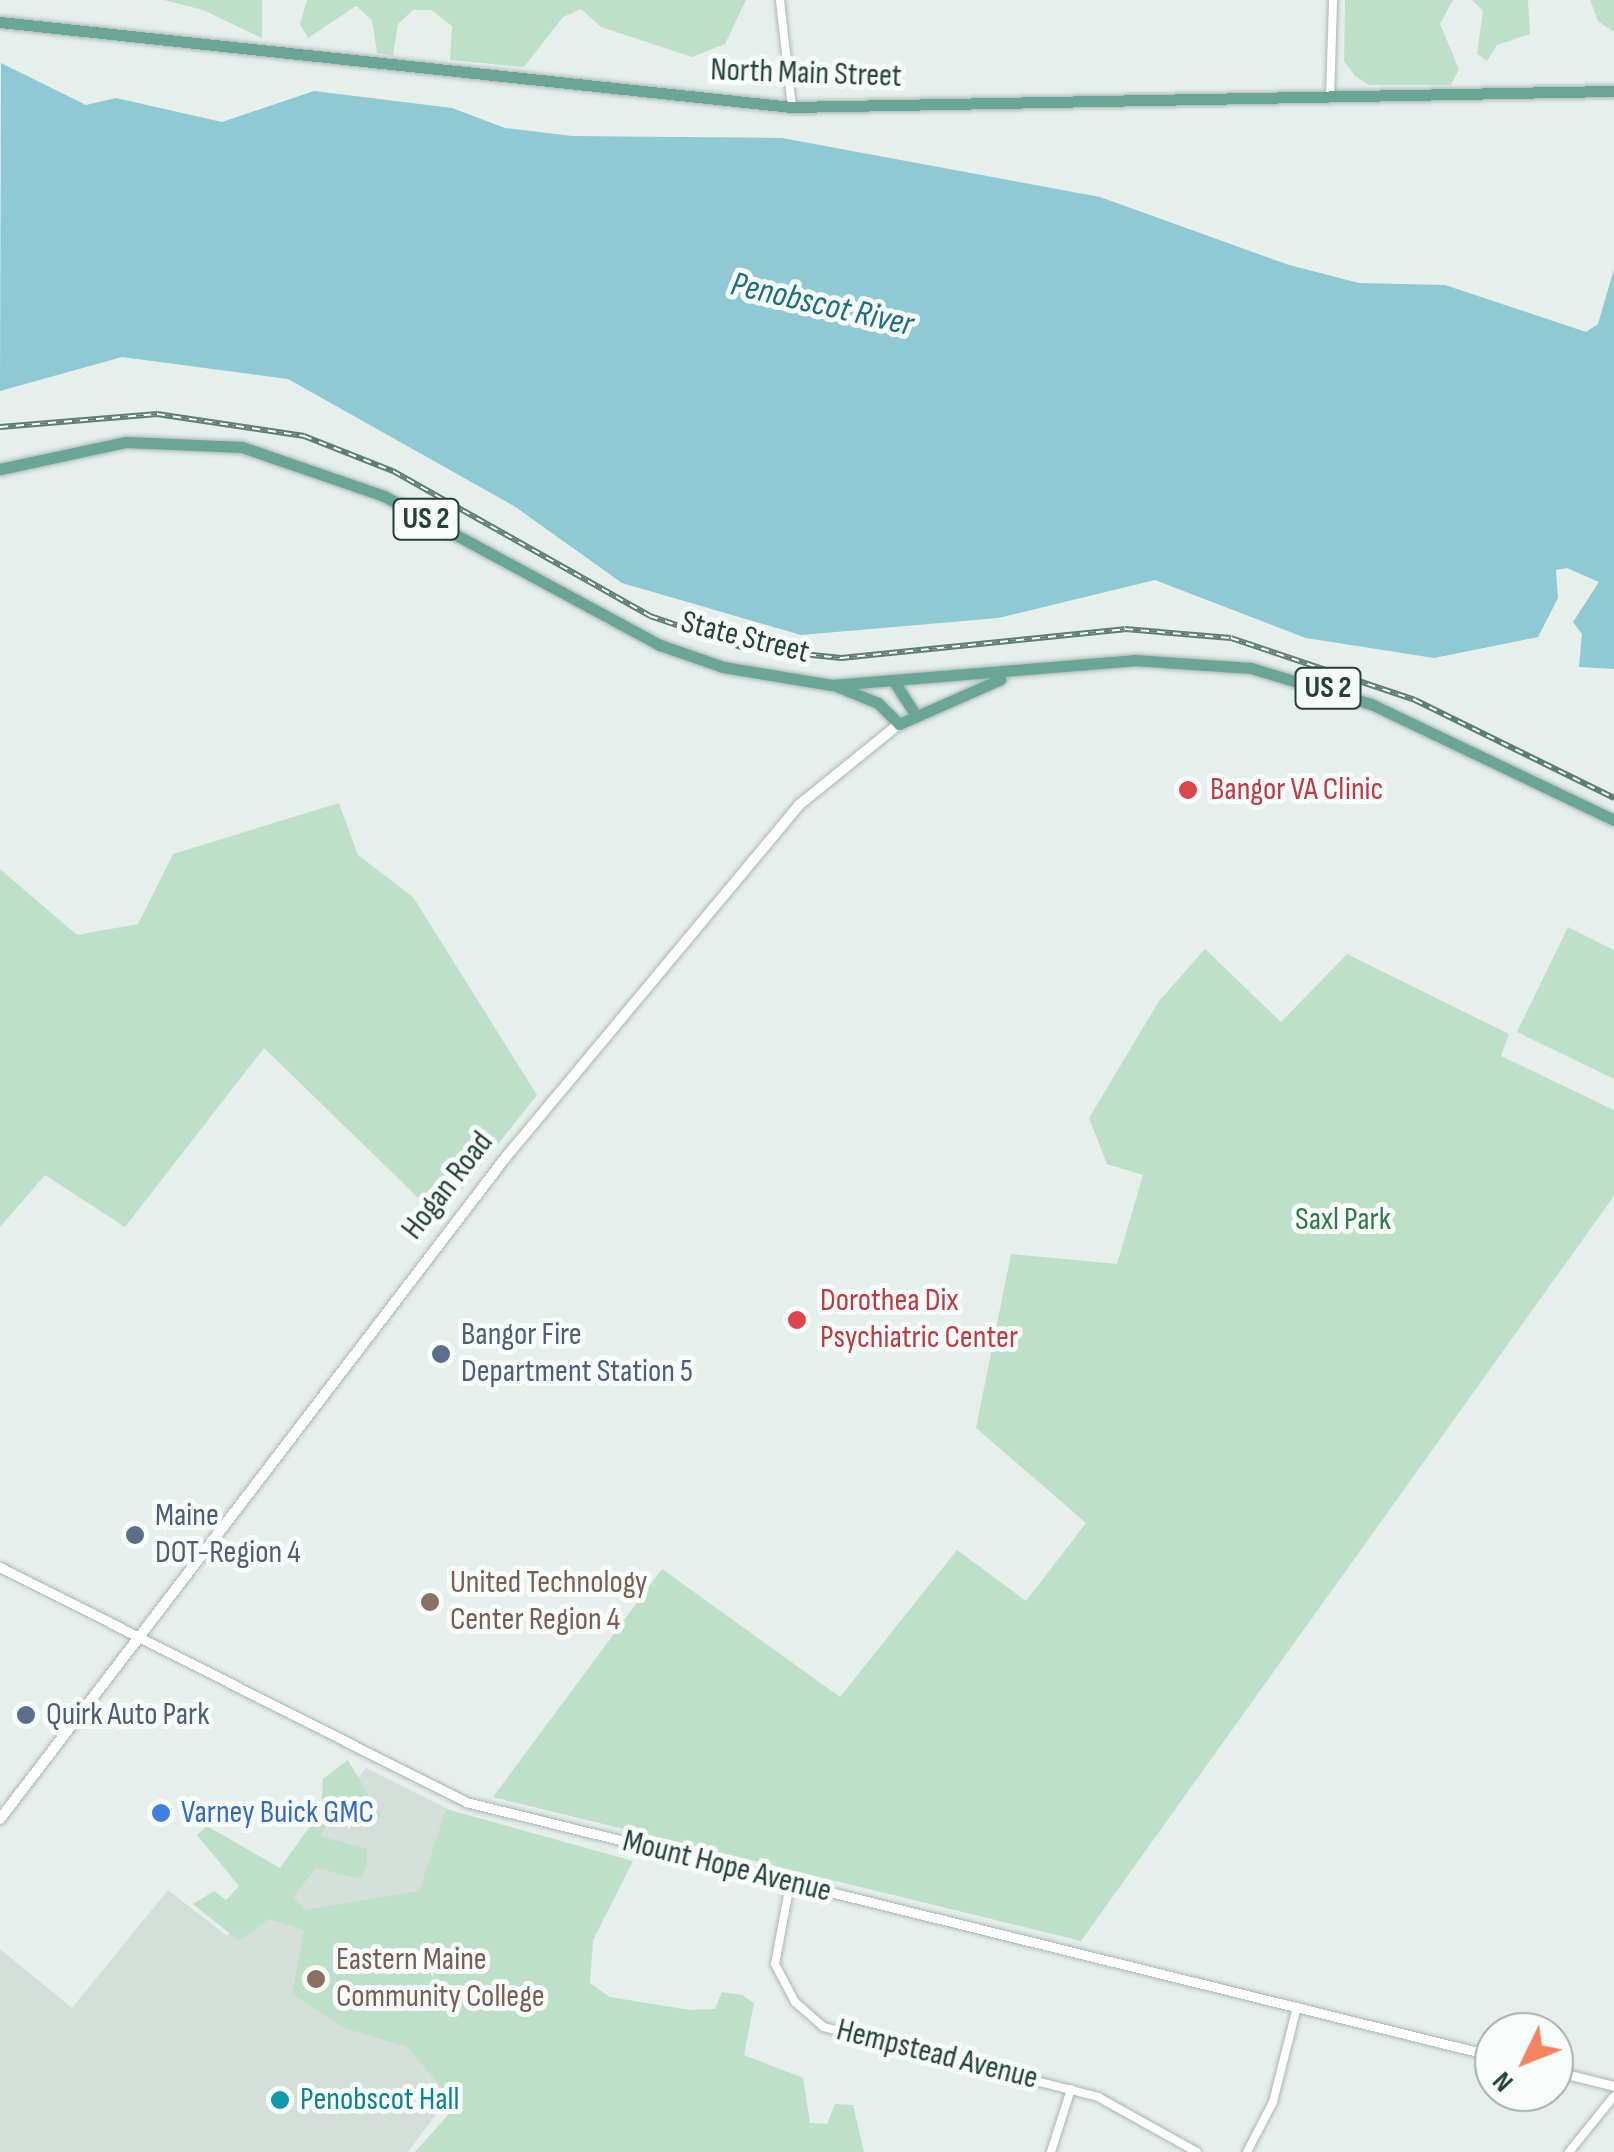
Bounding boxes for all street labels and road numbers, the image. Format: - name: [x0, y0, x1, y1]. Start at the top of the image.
- street label: North Main Street: [710, 51, 902, 97]
- road number: US 2: [391, 494, 461, 544]
- street label: State Street: [677, 604, 813, 672]
- road number: US 2: [1293, 663, 1363, 713]
- street label: Hogan Road: [394, 1124, 502, 1248]
- street label: Mount Hope Avenue: [619, 1823, 835, 1911]
- street label: Hempstead Avenue: [833, 2011, 1041, 2099]

